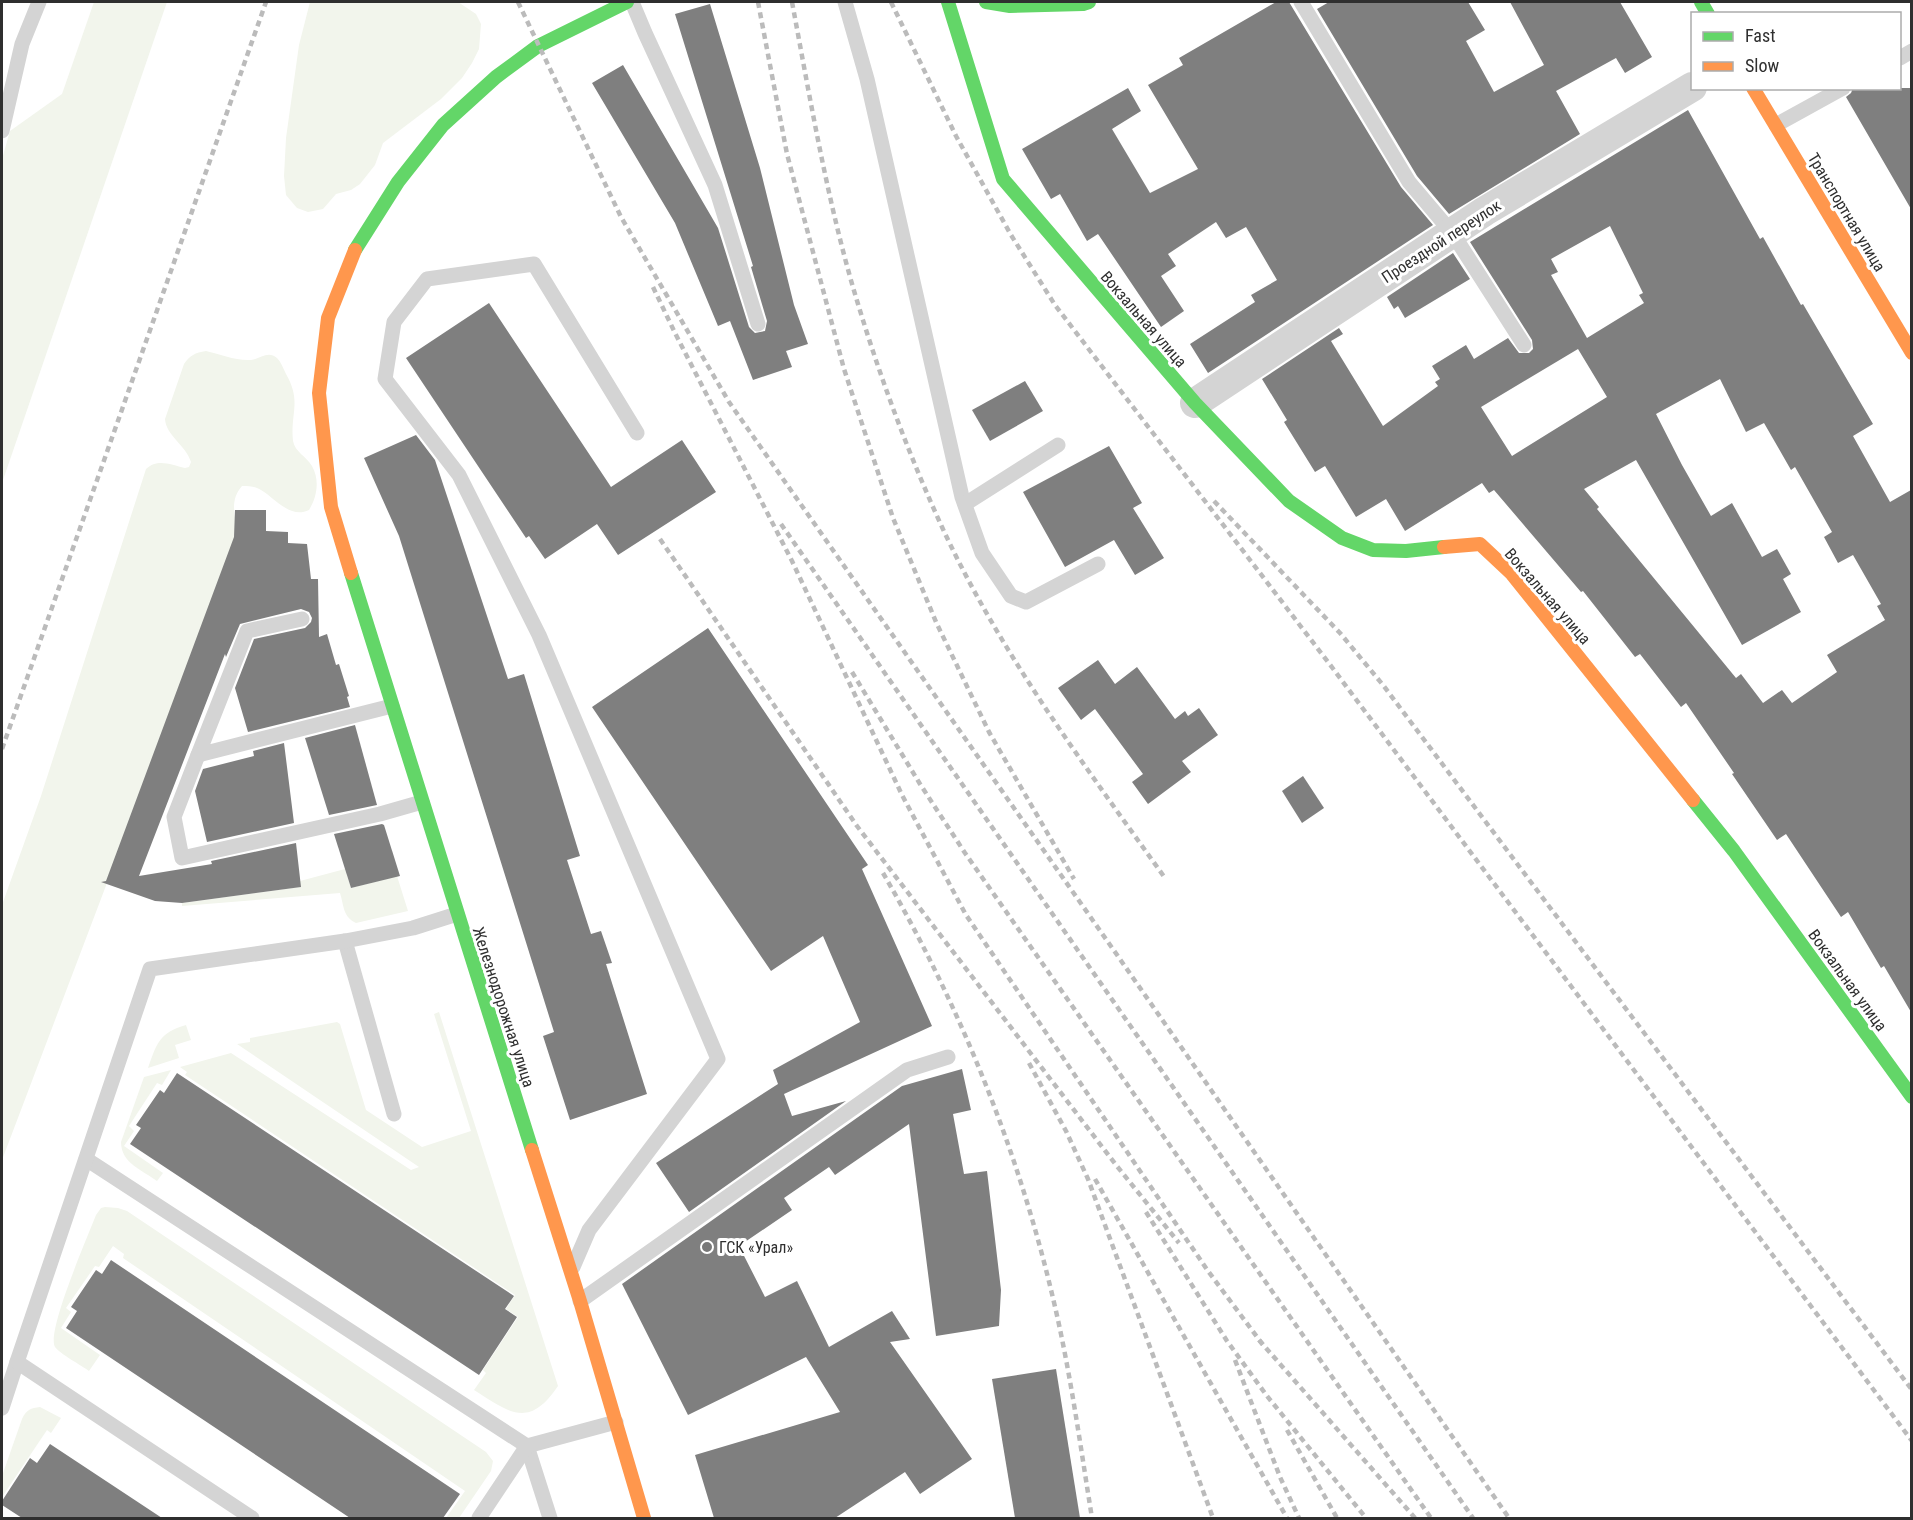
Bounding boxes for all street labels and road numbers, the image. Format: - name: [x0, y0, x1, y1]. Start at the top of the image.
- street label: Транспортная улица: [1804, 150, 1889, 275]
- street label: Проездной переулок: [1378, 196, 1505, 287]
- street label: Вокзальная улица: [1097, 267, 1190, 371]
- street label: Вокзальная улица: [1501, 544, 1594, 648]
- street label: Железнодорожная улица: [469, 925, 538, 1090]
- street label: Вокзальная улица: [1804, 926, 1891, 1035]

